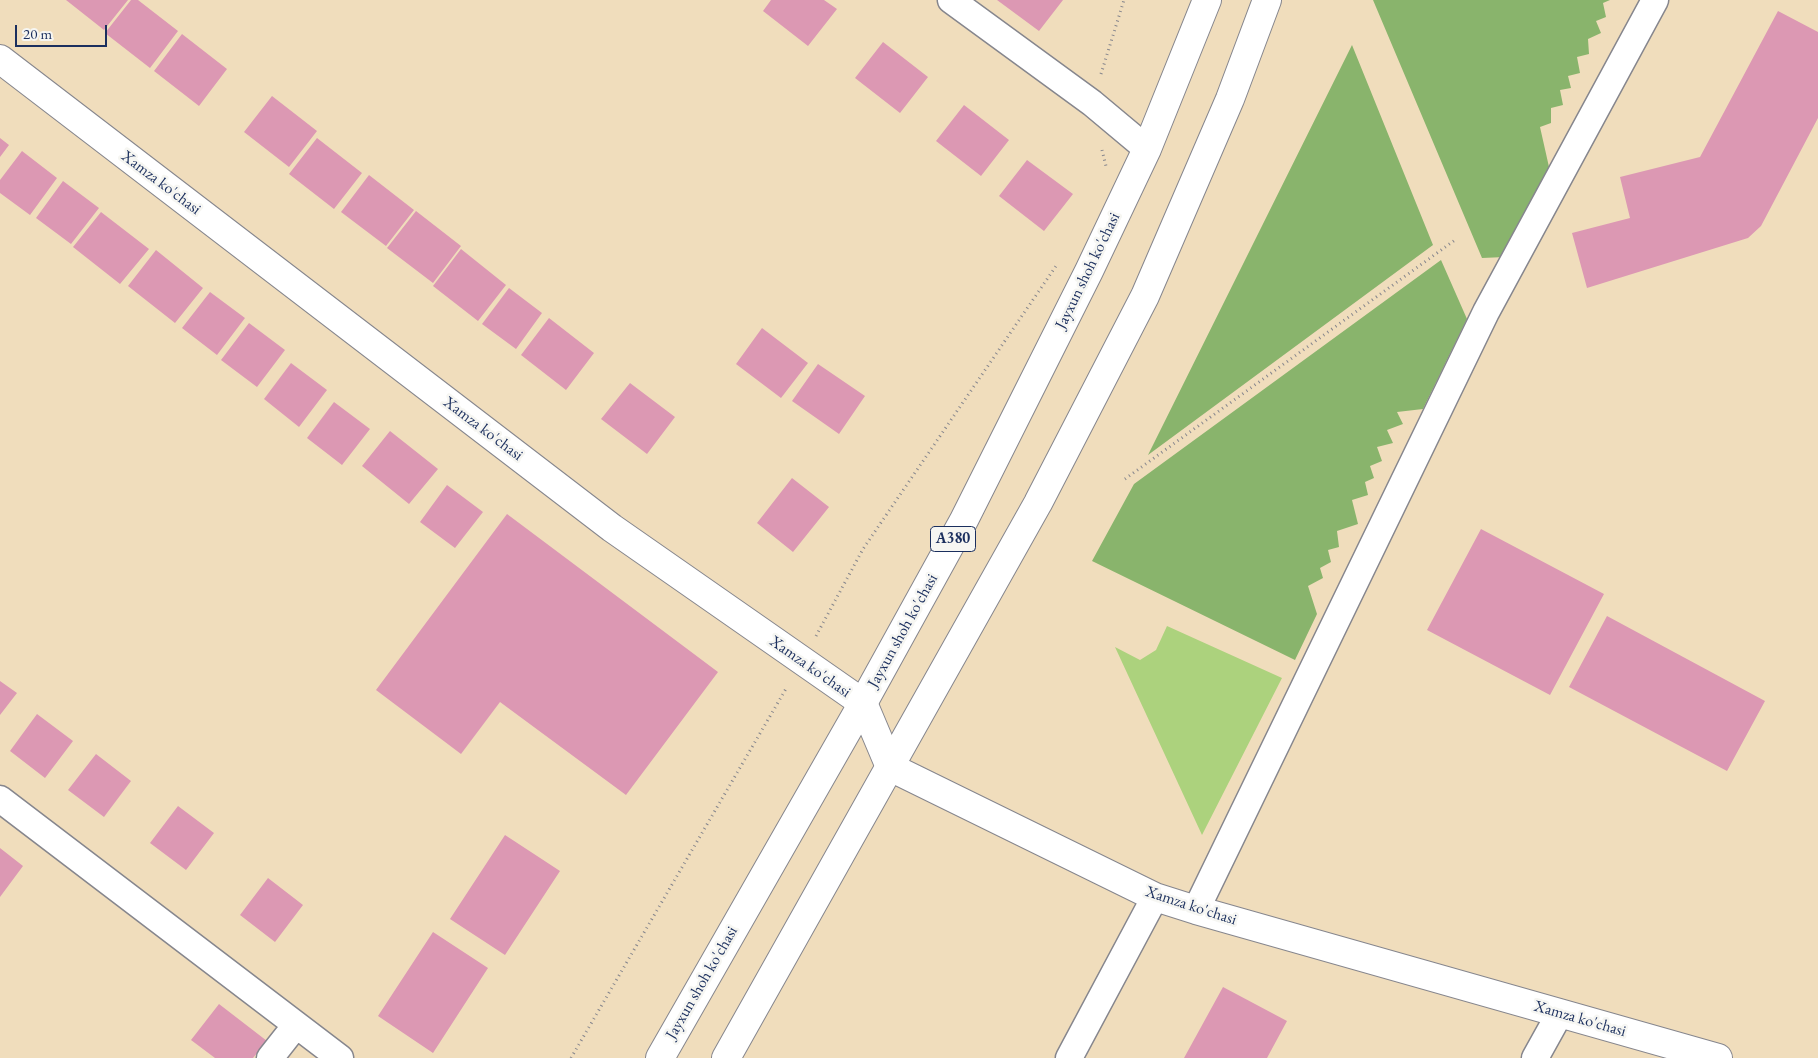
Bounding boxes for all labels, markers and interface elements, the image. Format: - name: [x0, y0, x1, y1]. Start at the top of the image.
- scale bar: [18, 15, 110, 47]
- text: 20 m: [23, 24, 52, 43]
- street label: Xamza ko'chasi: [117, 147, 205, 219]
- street label: Jayxun shoh ko'chasi: [1052, 210, 1124, 332]
- street label: Xamza ko'chasi: [439, 393, 527, 465]
- road number: A380: [930, 526, 976, 552]
- street label: Jayxun shoh ko'chasi: [864, 571, 942, 691]
- street label: Xamza ko'chasi: [766, 632, 854, 702]
- street label: Xamza ko'chasi: [1143, 882, 1239, 930]
- street label: Jayxun shoh ko'chasi: [662, 923, 742, 1043]
- street label: Xamza ko'chasi: [1532, 997, 1628, 1041]

